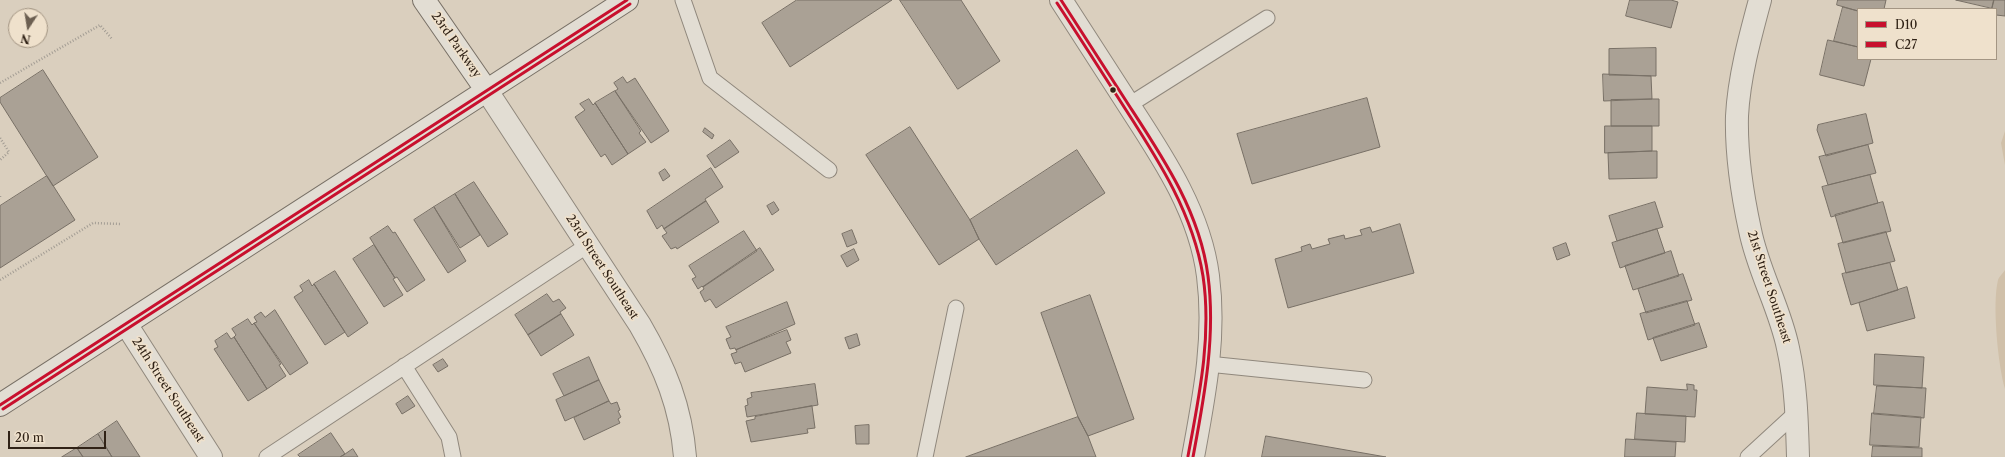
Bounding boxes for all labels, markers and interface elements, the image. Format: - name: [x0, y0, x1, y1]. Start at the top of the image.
- north arrow: [8, 8, 48, 48]
- legend: [1857, 8, 1997, 60]
- street label: 23rd Parkway: [428, 9, 484, 81]
- text: D10: [1895, 17, 1917, 32]
- text: N: [20, 31, 32, 47]
- text: C27: [1895, 37, 1917, 52]
- unlabelled marker: [1108, 85, 1118, 95]
- street label: 23rd Street Southeast: [563, 212, 641, 322]
- street label: 21st Street Southeast: [1744, 229, 1794, 345]
- street label: 24th Street Southeast: [129, 335, 207, 445]
- scale bar: [10, 423, 108, 449]
- text: 20 m: [15, 430, 44, 445]

